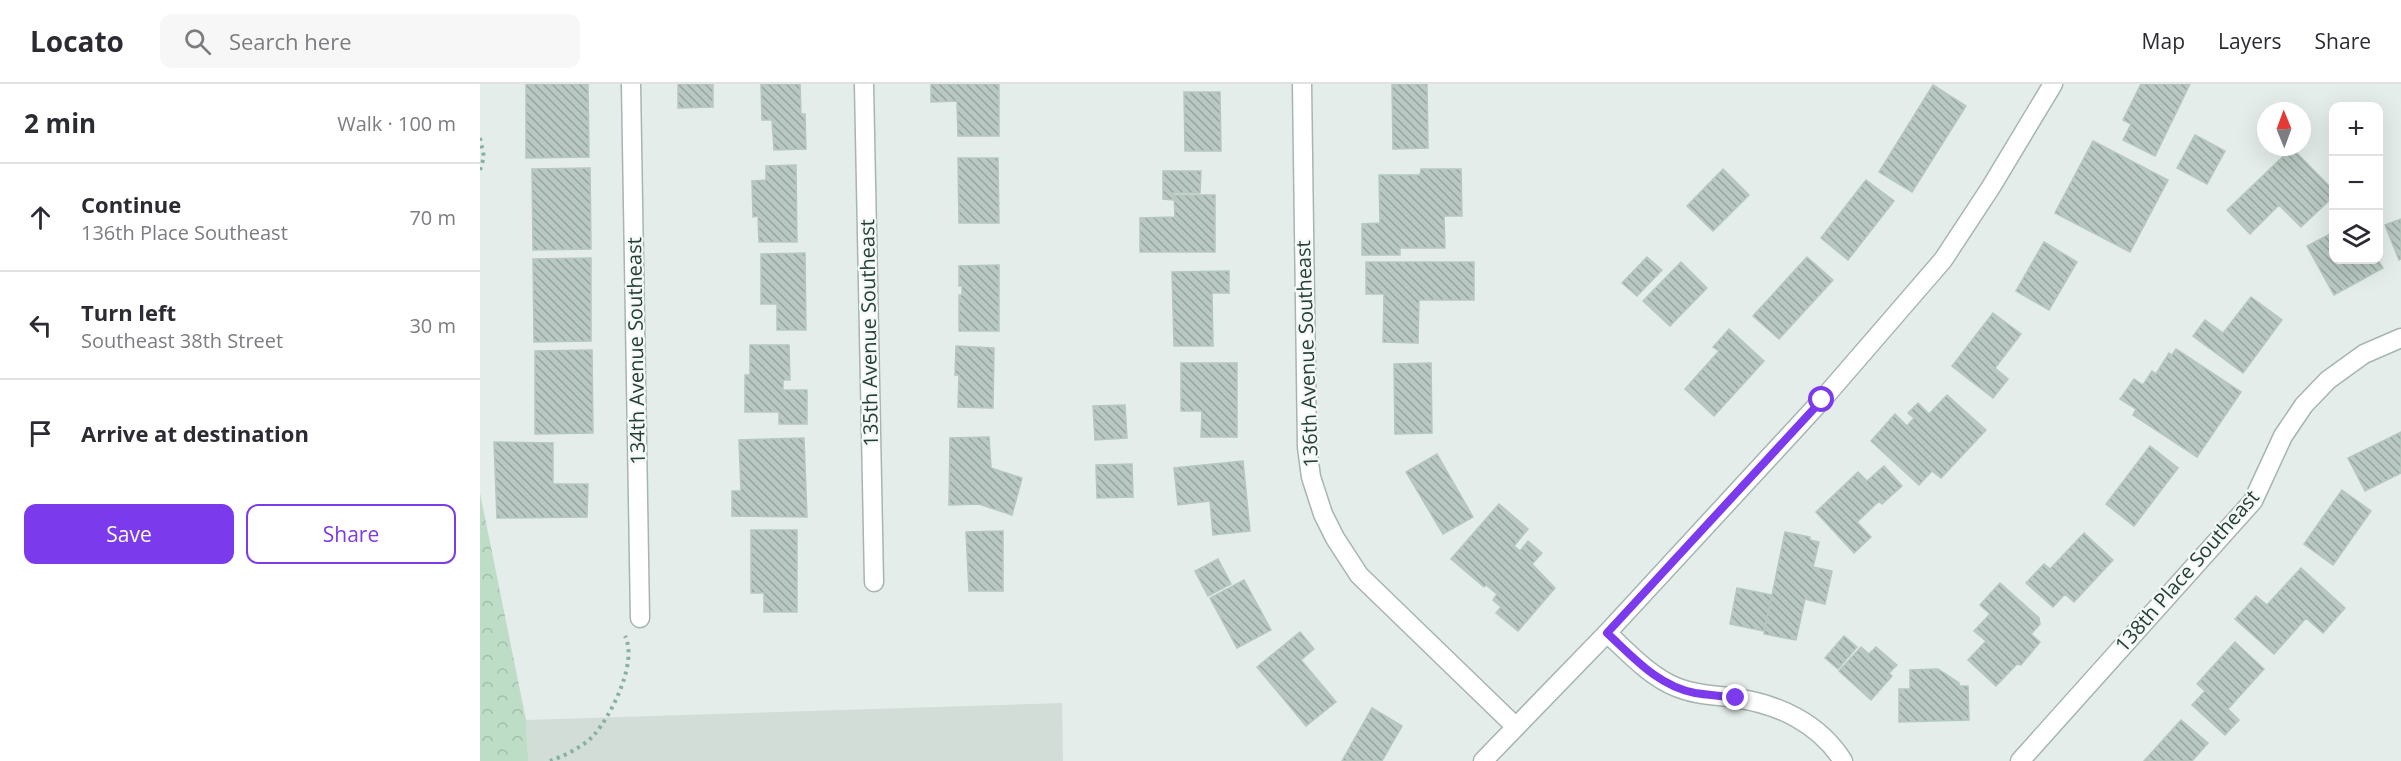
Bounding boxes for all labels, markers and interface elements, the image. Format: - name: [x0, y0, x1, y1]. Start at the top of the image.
- search box: [160, 14, 580, 68]
- text: Locato: [30, 22, 124, 60]
- icon: search: [181, 25, 214, 58]
- text: Search here: [229, 26, 352, 56]
- text: Map: [2142, 27, 2185, 55]
- text: Layers: [2218, 27, 2282, 55]
- text: Share: [2315, 27, 2371, 55]
- north arrow: [2257, 102, 2311, 156]
- map controls: [2329, 102, 2383, 264]
- button: +: [2329, 102, 2383, 156]
- text: 2 min: [24, 105, 96, 141]
- text: Walk · 100 m: [337, 110, 456, 137]
- button: −: [2329, 156, 2383, 210]
- text: Continue: [81, 189, 181, 219]
- icon: ahead: [24, 201, 57, 234]
- text: 70 m: [409, 204, 456, 231]
- button: layers: [2329, 210, 2383, 264]
- text: 136th Place Southeast: [81, 219, 288, 246]
- street label: 135th Avenue Southeast: [853, 219, 884, 447]
- street label: 134th Avenue Southeast: [620, 237, 651, 465]
- street label: 136th Avenue Southeast: [1289, 240, 1324, 468]
- text: Turn left: [81, 297, 176, 327]
- icon: left: [24, 309, 57, 342]
- text: 30 m: [409, 312, 456, 339]
- text: Southeast 38th Street: [81, 327, 283, 354]
- route start: [1808, 386, 1834, 412]
- icon: arrive: [24, 417, 57, 450]
- text: Arrive at destination: [81, 418, 309, 448]
- street label: 138th Place Southeast: [2109, 484, 2265, 658]
- button: Save: [24, 504, 234, 564]
- button: Share: [246, 504, 456, 564]
- route end: [1722, 684, 1748, 710]

